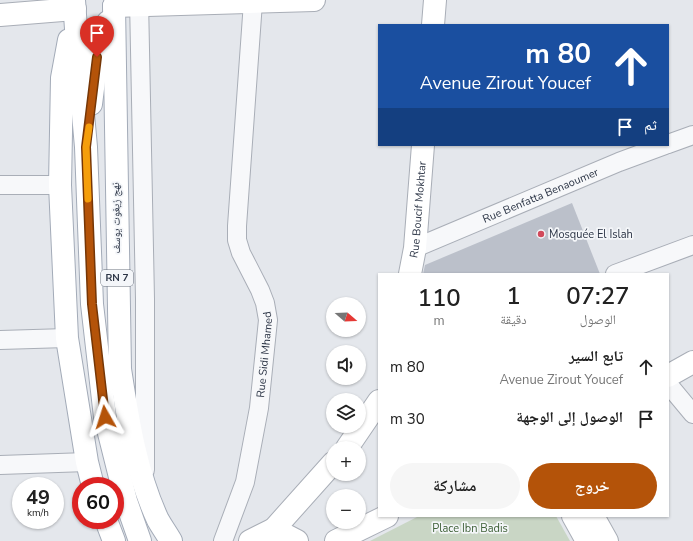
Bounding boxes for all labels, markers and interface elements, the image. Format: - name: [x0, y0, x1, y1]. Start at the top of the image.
- pin: [80, 16, 114, 57]
- icon: arrive: [86, 22, 108, 44]
- text: 80 m: [525, 35, 591, 73]
- icon: ahead: [605, 40, 657, 92]
- text: Avenue Zirout Youcef: [420, 71, 591, 95]
- text: ثم: [644, 115, 657, 135]
- icon: arrive: [614, 116, 636, 138]
- street label: Rue Boucif Mokhtar: [406, 161, 429, 259]
- street label: Rue Benfatta Benaoumer: [480, 164, 601, 226]
- street label: نهج زيغوت يوسف: [108, 182, 124, 254]
- place label: Mosquée El Islah: [549, 227, 633, 242]
- marker: Mosquée El Islah: [536, 229, 546, 239]
- road number: RN 7: [101, 270, 133, 286]
- text: 1: [506, 280, 521, 312]
- text: 07:27: [566, 280, 629, 312]
- text: 110: [418, 282, 461, 314]
- north arrow: [326, 297, 366, 337]
- map controls: [326, 297, 366, 529]
- street label: Rue Sidi Mhamed: [253, 310, 276, 398]
- text: دقيقة: [500, 311, 527, 329]
- text: الوصول: [580, 311, 616, 329]
- text: m: [434, 312, 445, 330]
- button: sound: [326, 345, 366, 385]
- text: تابع السير: [569, 346, 623, 366]
- icon: ahead: [635, 356, 657, 378]
- text: 80 m: [390, 357, 425, 377]
- text: Avenue Zirout Youcef: [499, 371, 623, 389]
- button: layers: [326, 393, 366, 433]
- position arrow: [84, 396, 126, 438]
- text: الوصول إلى الوجهة: [516, 407, 623, 427]
- icon: arrive: [635, 408, 657, 430]
- text: 30 m: [390, 409, 425, 429]
- button: +: [326, 441, 366, 481]
- button: مشاركة: [390, 463, 520, 509]
- button: خروج: [528, 463, 657, 509]
- speed limit sign: 60: [72, 477, 124, 529]
- text: 49: [26, 484, 50, 511]
- button: −: [326, 489, 366, 529]
- text: km/h: [27, 506, 49, 520]
- park label: Place Ibn Badis: [432, 521, 508, 536]

